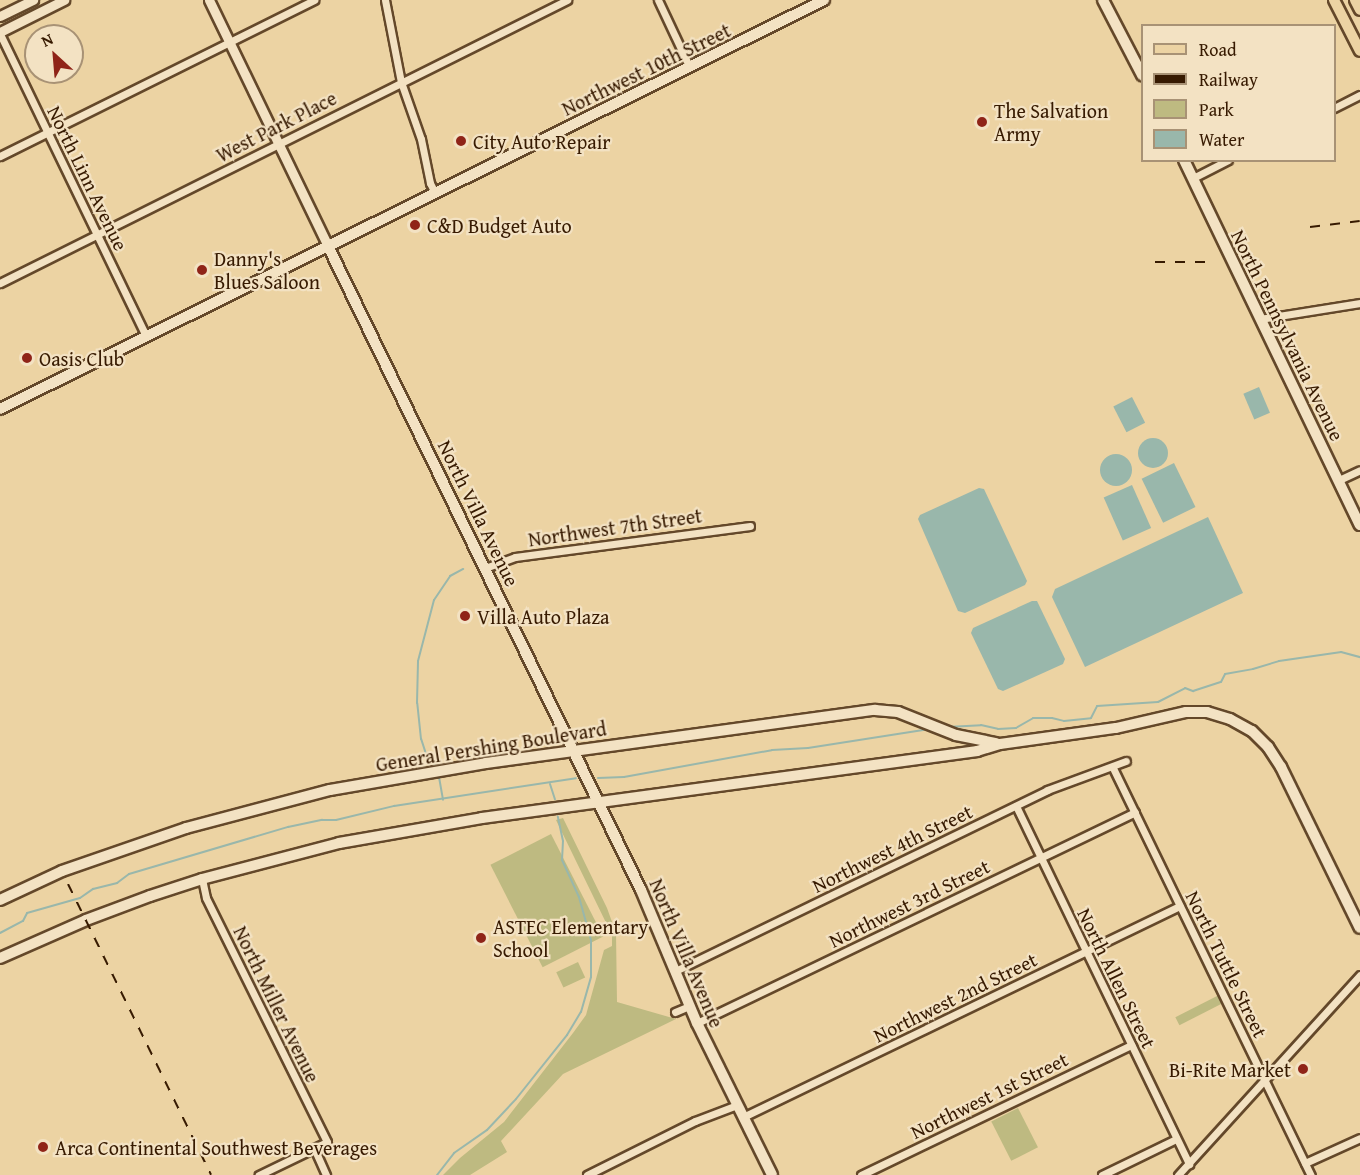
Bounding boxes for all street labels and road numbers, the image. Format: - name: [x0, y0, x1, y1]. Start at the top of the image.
- street label: Northwest 10th Street: [558, 18, 734, 120]
- street label: West Park Place: [212, 85, 340, 167]
- street label: North Linn Avenue: [43, 102, 133, 254]
- street label: North Pennsylvania Avenue: [1226, 226, 1350, 444]
- street label: North Villa Avenue: [433, 436, 525, 590]
- street label: Northwest 7th Street: [527, 503, 703, 551]
- street label: General Pershing Boulevard: [374, 716, 608, 776]
- street label: Northwest 4th Street: [808, 799, 976, 897]
- street label: Northwest 3rd Street: [825, 854, 993, 952]
- street label: North Villa Avenue: [645, 875, 729, 1031]
- street label: North Tuttle Street: [1181, 887, 1273, 1041]
- street label: North Allen Street: [1073, 904, 1161, 1052]
- street label: North Miller Avenue: [229, 922, 325, 1086]
- street label: Northwest 2nd Street: [869, 947, 1041, 1047]
- street label: Northwest 1st Street: [906, 1047, 1072, 1143]

